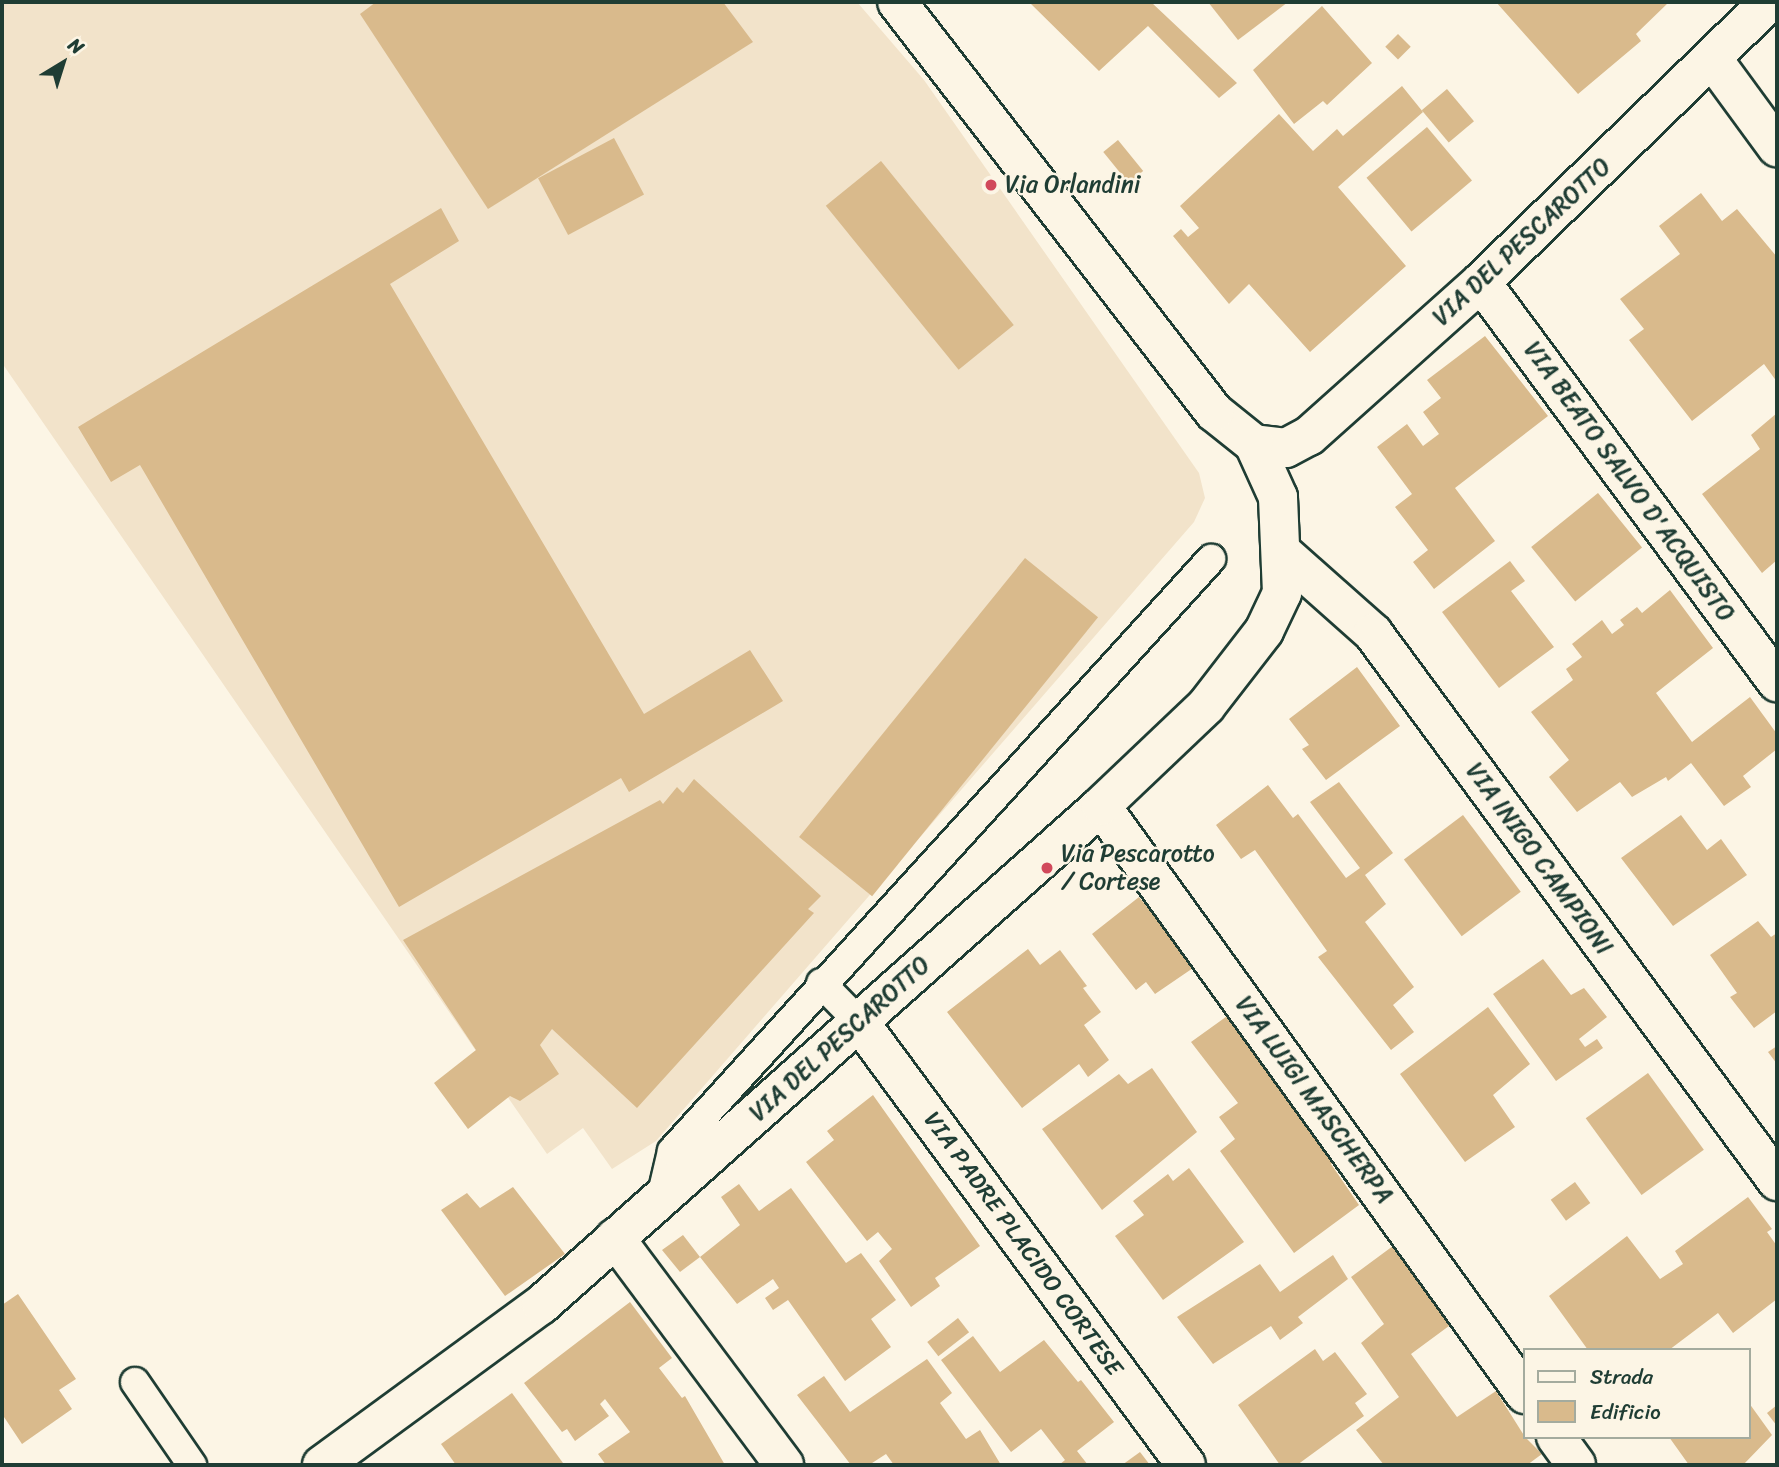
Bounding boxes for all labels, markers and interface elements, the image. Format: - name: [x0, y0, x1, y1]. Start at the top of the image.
- north arrow: [28, 28, 98, 98]
- text: N: [61, 29, 92, 63]
- street label: VIA DEL PESCAROTTO: [1427, 152, 1617, 332]
- place label: Via Orlandini: [1005, 171, 1140, 199]
- marker: Via Orlandini: [983, 177, 999, 193]
- street label: VIA BEATO SALVO D'ACQUISTO: [1518, 337, 1740, 627]
- street label: VIA INIGO CAMPIONI: [1460, 758, 1618, 960]
- place label: Via Pescarotto / Cortese: [1061, 840, 1216, 896]
- marker: Via Pescarotto / Cortese: [1039, 860, 1055, 876]
- street label: VIA DEL PESCAROTTO: [744, 950, 936, 1128]
- street label: VIA LUIGI MASCHERPA: [1230, 991, 1398, 1209]
- street label: VIA PADRE PLACIDO CORTESE: [917, 1106, 1129, 1382]
- legend: [1524, 1348, 1751, 1439]
- text: Strada: [1590, 1358, 1653, 1396]
- text: Edificio: [1590, 1393, 1661, 1431]

